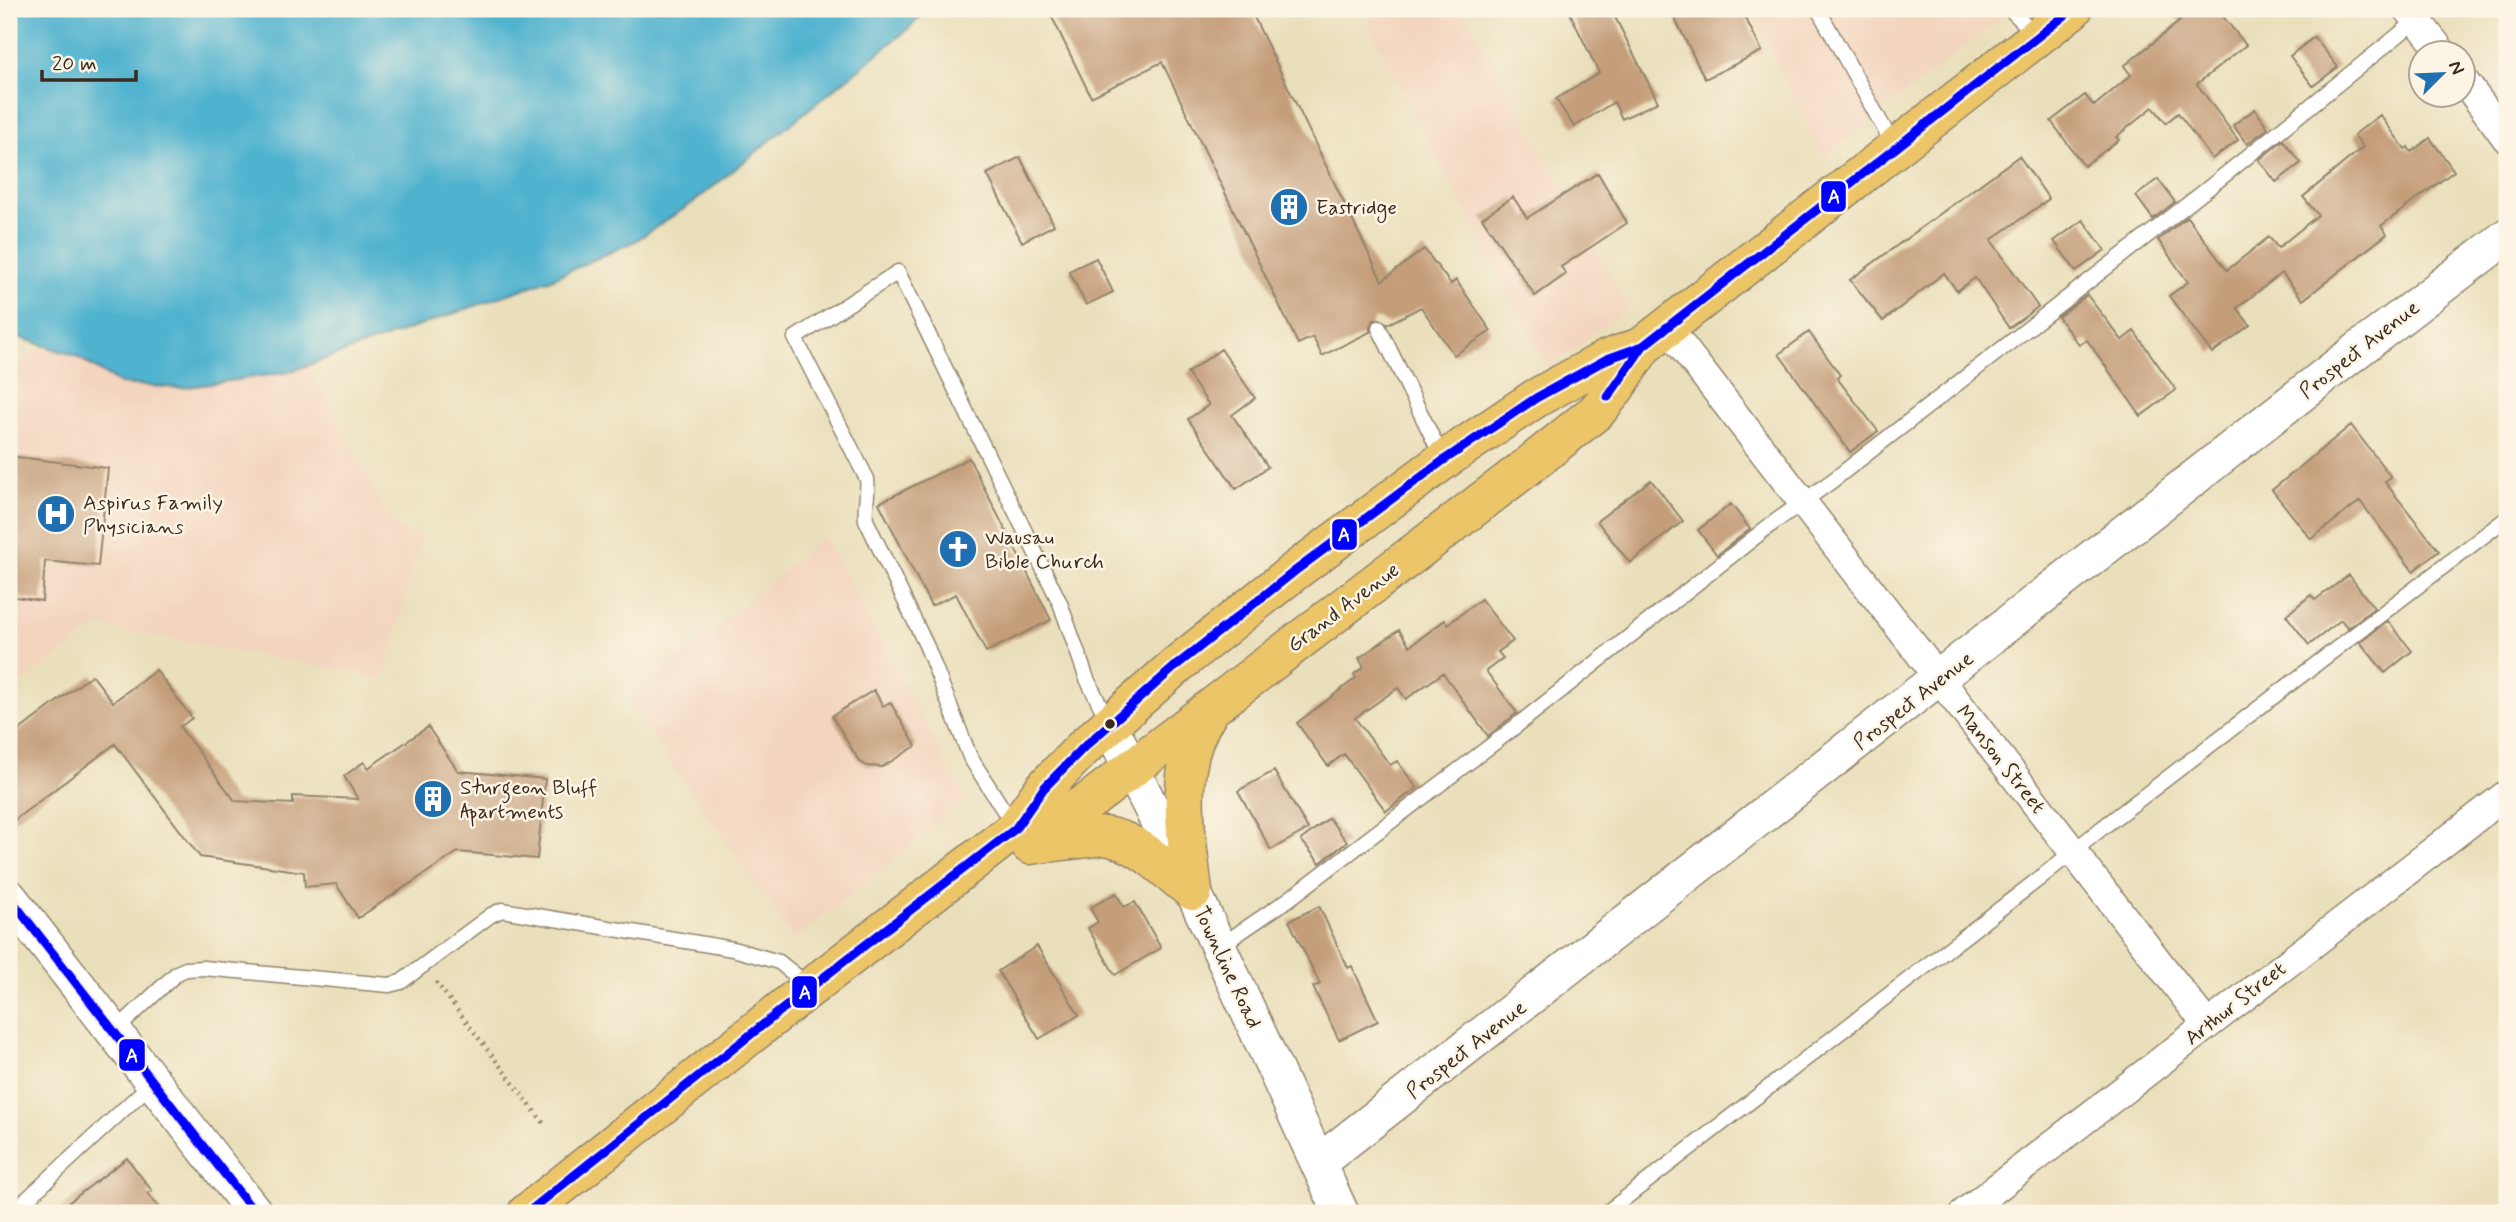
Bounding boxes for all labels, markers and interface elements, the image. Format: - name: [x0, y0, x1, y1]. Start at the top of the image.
- scale bar: [42, 38, 136, 82]
- north arrow: [2408, 38, 2478, 108]
- text: 20 m: [52, 50, 97, 78]
- text: N: [2442, 57, 2470, 79]
- line badge: A: [1820, 180, 1847, 213]
- text: A: [1828, 185, 1840, 210]
- building icon: Eastridge: [1268, 186, 1310, 228]
- place label: Eastridge: [1316, 194, 1397, 223]
- street label: Prospect Avenue: [2294, 294, 2425, 406]
- place label: Aspirus Family Physicians: [83, 489, 223, 541]
- hospital icon: Aspirus Family Physicians: [35, 493, 77, 535]
- line badge: A: [1331, 518, 1358, 551]
- text: A: [1338, 523, 1350, 548]
- place label: Wausau Bible Church: [985, 524, 1104, 576]
- church icon: Wausau Bible Church: [937, 528, 979, 570]
- street label: Grand Avenue: [1282, 556, 1405, 659]
- street label: Prospect Avenue: [1848, 645, 1979, 757]
- street label: Manson Street: [1949, 699, 2052, 820]
- unlabelled marker: [1103, 717, 1117, 731]
- place label: Sturgeon Bluff Apartments: [460, 774, 597, 827]
- building icon: Sturgeon Bluff Apartments: [412, 778, 454, 820]
- street label: Townline Road: [1187, 902, 1268, 1033]
- street label: Arthur Street: [2179, 955, 2292, 1052]
- line badge: A: [791, 975, 818, 1009]
- text: A: [799, 981, 811, 1006]
- street label: Prospect Avenue: [1401, 994, 1532, 1106]
- line badge: A: [118, 1038, 146, 1072]
- text: A: [126, 1044, 138, 1069]

